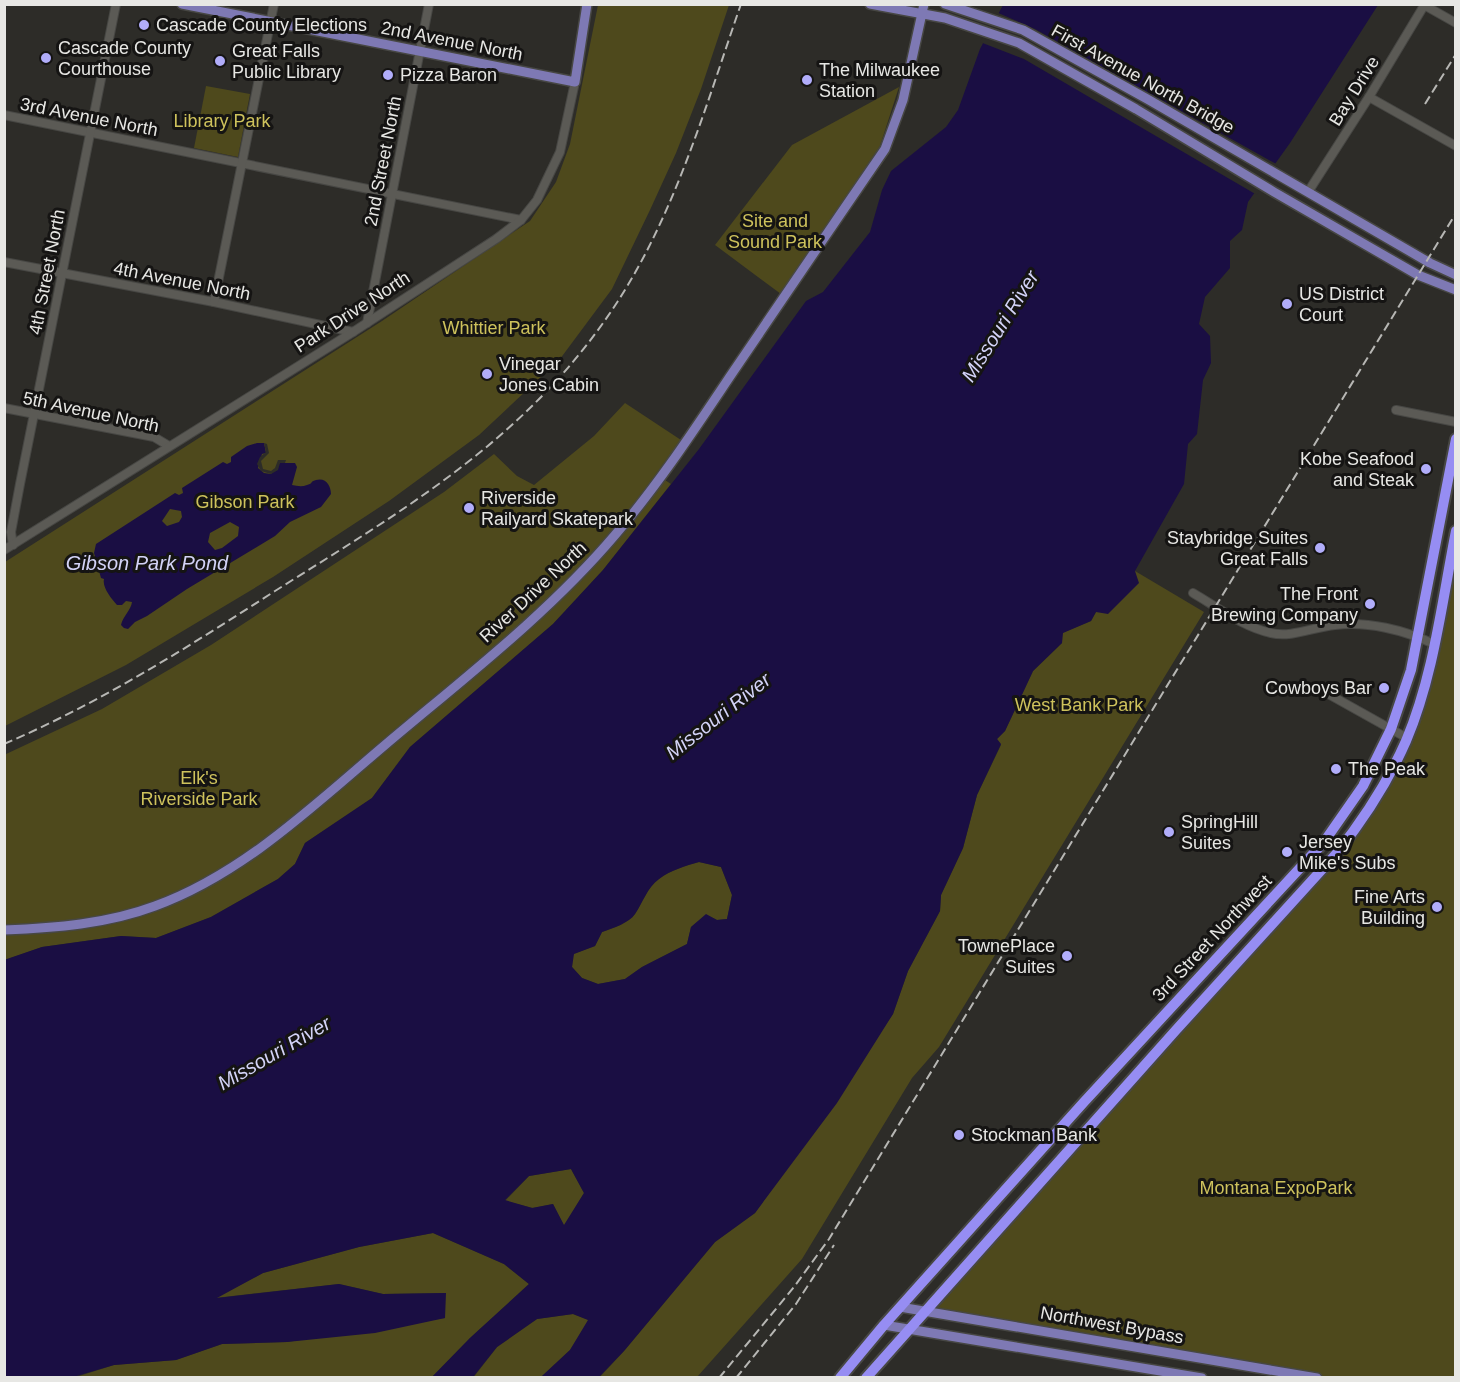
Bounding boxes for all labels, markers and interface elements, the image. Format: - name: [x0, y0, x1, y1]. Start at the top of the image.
- place label: Cascade County Elections: [156, 15, 367, 35]
- street label: 2nd Avenue North: [380, 17, 524, 65]
- marker: Cascade County Elections: [137, 18, 151, 32]
- street label: First Avenue North Bridge: [1048, 20, 1238, 138]
- place label: Cascade County Courthouse: [58, 38, 191, 79]
- place label: Great Falls Public Library: [232, 41, 341, 82]
- marker: Cascade County Courthouse: [39, 51, 53, 65]
- street label: Bay Drive: [1325, 53, 1383, 129]
- marker: Great Falls Public Library: [213, 54, 227, 68]
- place label: The Milwaukee Station: [819, 60, 940, 101]
- place label: Pizza Baron: [400, 65, 497, 85]
- marker: Pizza Baron: [381, 68, 395, 82]
- marker: The Milwaukee Station: [800, 73, 814, 87]
- street label: 3rd Avenue North: [18, 94, 160, 140]
- street label: 2nd Street North: [361, 94, 405, 228]
- park label: Library Park: [173, 111, 272, 131]
- street label: 4th Street North: [25, 208, 69, 336]
- park label: Site and Sound Park: [728, 211, 823, 252]
- street label: 4th Avenue North: [112, 258, 252, 304]
- water label: Missouri River: [957, 265, 1044, 386]
- street label: Park Drive North: [291, 267, 413, 357]
- place label: US District Court: [1299, 284, 1384, 325]
- marker: US District Court: [1280, 297, 1294, 311]
- park label: Whittier Park: [442, 318, 547, 338]
- place label: Vinegar Jones Cabin: [499, 354, 599, 395]
- marker: Vinegar Jones Cabin: [480, 367, 494, 381]
- street label: 5th Avenue North: [21, 388, 161, 436]
- place label: Kobe Seafood and Steak: [1300, 449, 1415, 490]
- marker: Kobe Seafood and Steak: [1419, 462, 1433, 476]
- place label: Riverside Railyard Skatepark: [481, 488, 634, 529]
- park label: Gibson Park: [195, 492, 296, 512]
- marker: Riverside Railyard Skatepark: [462, 501, 476, 515]
- place label: Staybridge Suites Great Falls: [1167, 528, 1308, 569]
- street label: River Drive North: [476, 538, 590, 646]
- marker: Staybridge Suites Great Falls: [1313, 541, 1327, 555]
- water label: Gibson Park Pond: [66, 552, 229, 574]
- place label: The Front Brewing Company: [1211, 584, 1358, 625]
- marker: The Front Brewing Company: [1363, 597, 1377, 611]
- water label: Missouri River: [661, 668, 776, 764]
- place label: Cowboys Bar: [1265, 678, 1372, 698]
- marker: Cowboys Bar: [1377, 681, 1391, 695]
- park label: West Bank Park: [1015, 695, 1144, 715]
- place label: The Peak: [1348, 759, 1426, 779]
- marker: The Peak: [1329, 762, 1343, 776]
- park label: Elk's Riverside Park: [140, 768, 259, 809]
- place label: SpringHill Suites: [1181, 812, 1258, 853]
- marker: SpringHill Suites: [1162, 825, 1176, 839]
- place label: Jersey Mike's Subs: [1299, 832, 1395, 873]
- marker: Jersey Mike's Subs: [1280, 845, 1294, 859]
- street label: 3rd Street Northwest: [1148, 871, 1276, 1005]
- place label: Fine Arts Building: [1354, 887, 1425, 928]
- marker: Fine Arts Building: [1430, 900, 1444, 914]
- place label: TownePlace Suites: [958, 936, 1055, 977]
- marker: TownePlace Suites: [1060, 949, 1074, 963]
- water label: Missouri River: [214, 1011, 336, 1094]
- place label: Stockman Bank: [971, 1125, 1098, 1145]
- marker: Stockman Bank: [952, 1128, 966, 1142]
- park label: Montana ExpoPark: [1199, 1178, 1354, 1198]
- street label: Northwest Bypass: [1039, 1303, 1185, 1347]

